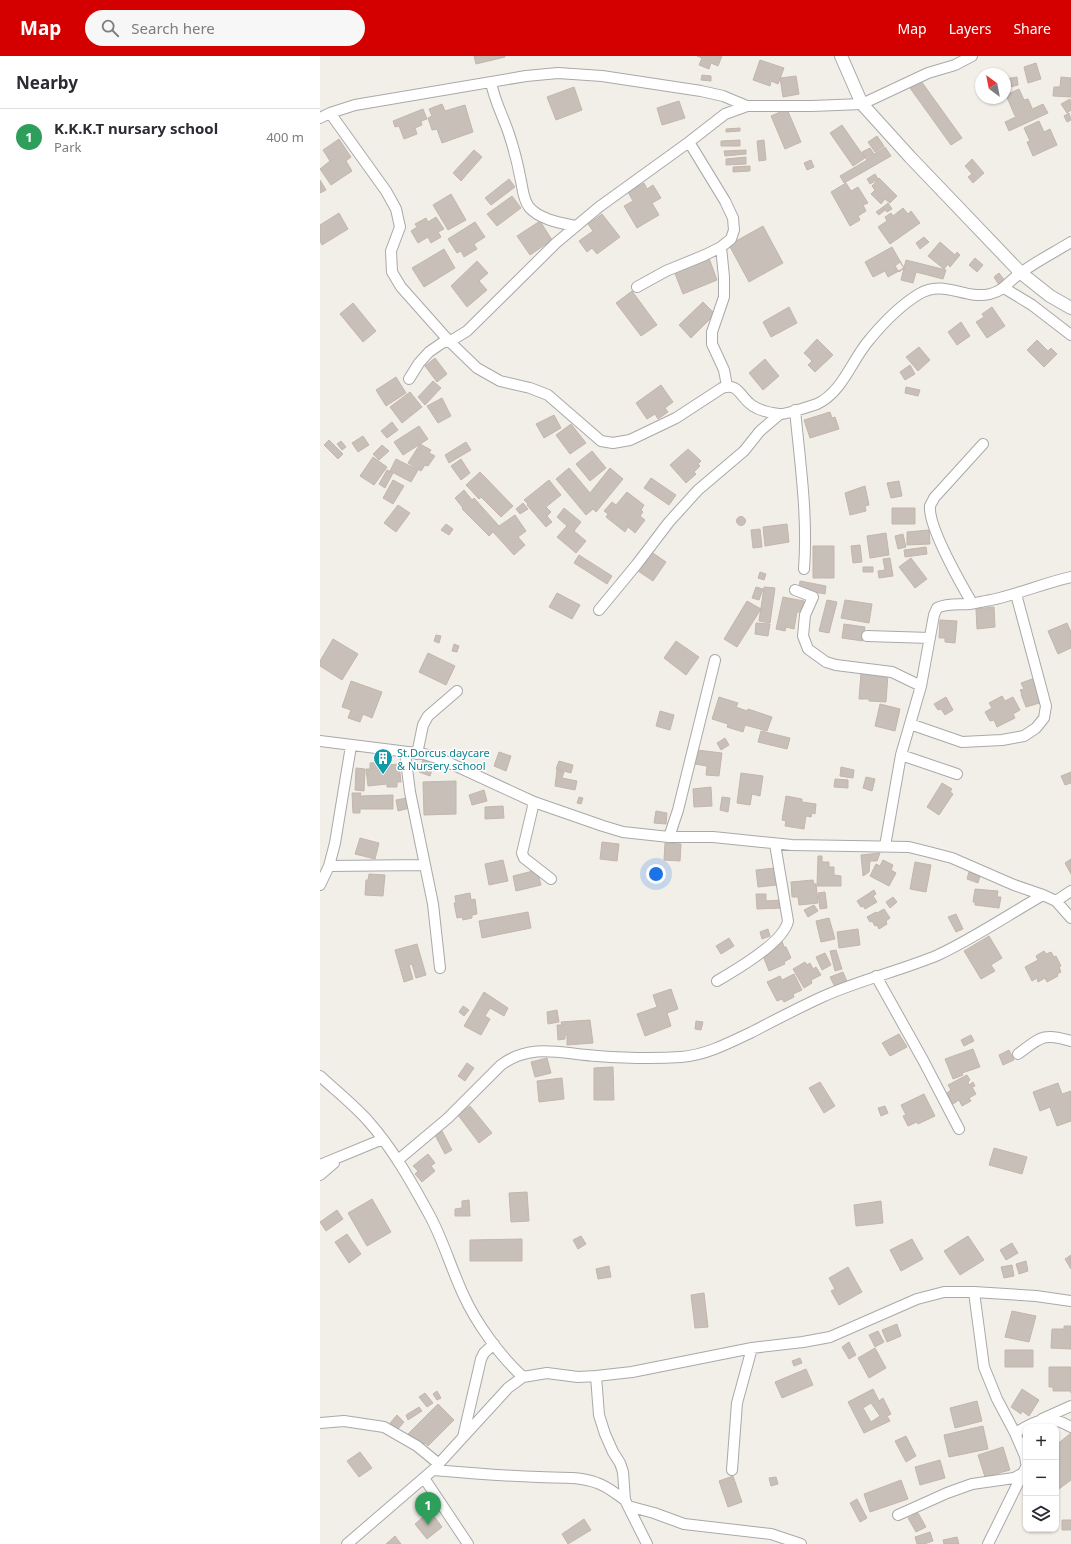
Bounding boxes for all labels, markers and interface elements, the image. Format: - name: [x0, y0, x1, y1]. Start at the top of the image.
- search box: [85, 10, 365, 46]
- text: Map: [20, 15, 61, 41]
- icon: search: [99, 17, 121, 39]
- text: Search here: [131, 18, 215, 38]
- text: Map: [898, 19, 927, 38]
- text: Layers: [949, 19, 991, 38]
- text: Share: [1013, 19, 1051, 38]
- north arrow: [975, 68, 1011, 104]
- text: Nearby: [16, 71, 78, 94]
- text: K.K.K.T nursary school: [54, 118, 218, 138]
- text: 1: [25, 128, 33, 146]
- text: 400 m: [266, 128, 304, 146]
- text: Park: [54, 138, 81, 156]
- place label: St.Dorcus daycare & Nursery school: [397, 745, 490, 773]
- building icon: St.Dorcus daycare & Nursery school: [372, 747, 394, 775]
- your location: [646, 864, 666, 884]
- map controls: [1023, 1424, 1059, 1532]
- button: +: [1023, 1424, 1059, 1460]
- button: −: [1023, 1460, 1059, 1496]
- pin: 1: [415, 1492, 441, 1525]
- button: layers: [1023, 1496, 1059, 1532]

